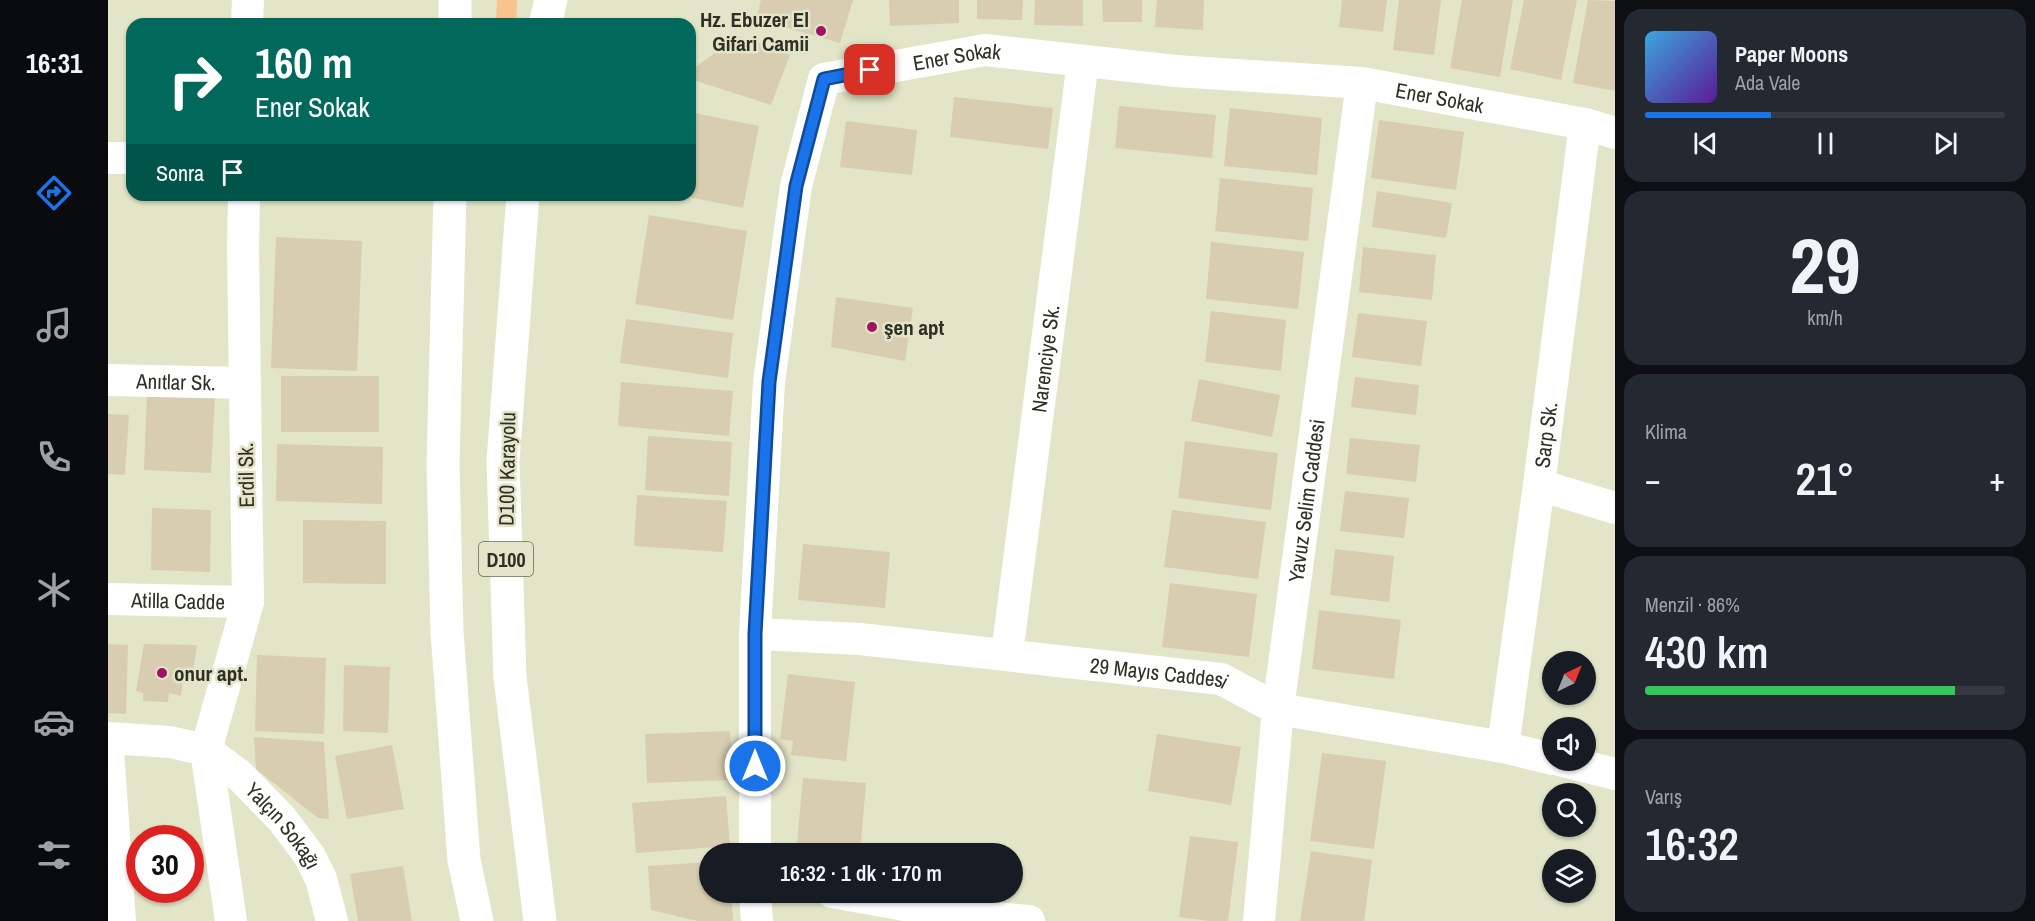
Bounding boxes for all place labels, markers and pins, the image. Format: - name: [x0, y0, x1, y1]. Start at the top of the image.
- place label: Hz. Ebuzer El Gifari Camii: [700, 5, 809, 58]
- marker: Hz. Ebuzer El Gifari Camii: [814, 24, 828, 38]
- pin: [844, 44, 895, 95]
- place label: şen apt: [884, 313, 945, 342]
- marker: şen apt: [865, 320, 879, 334]
- place label: onur apt.: [174, 659, 248, 688]
- marker: onur apt.: [155, 666, 169, 680]

